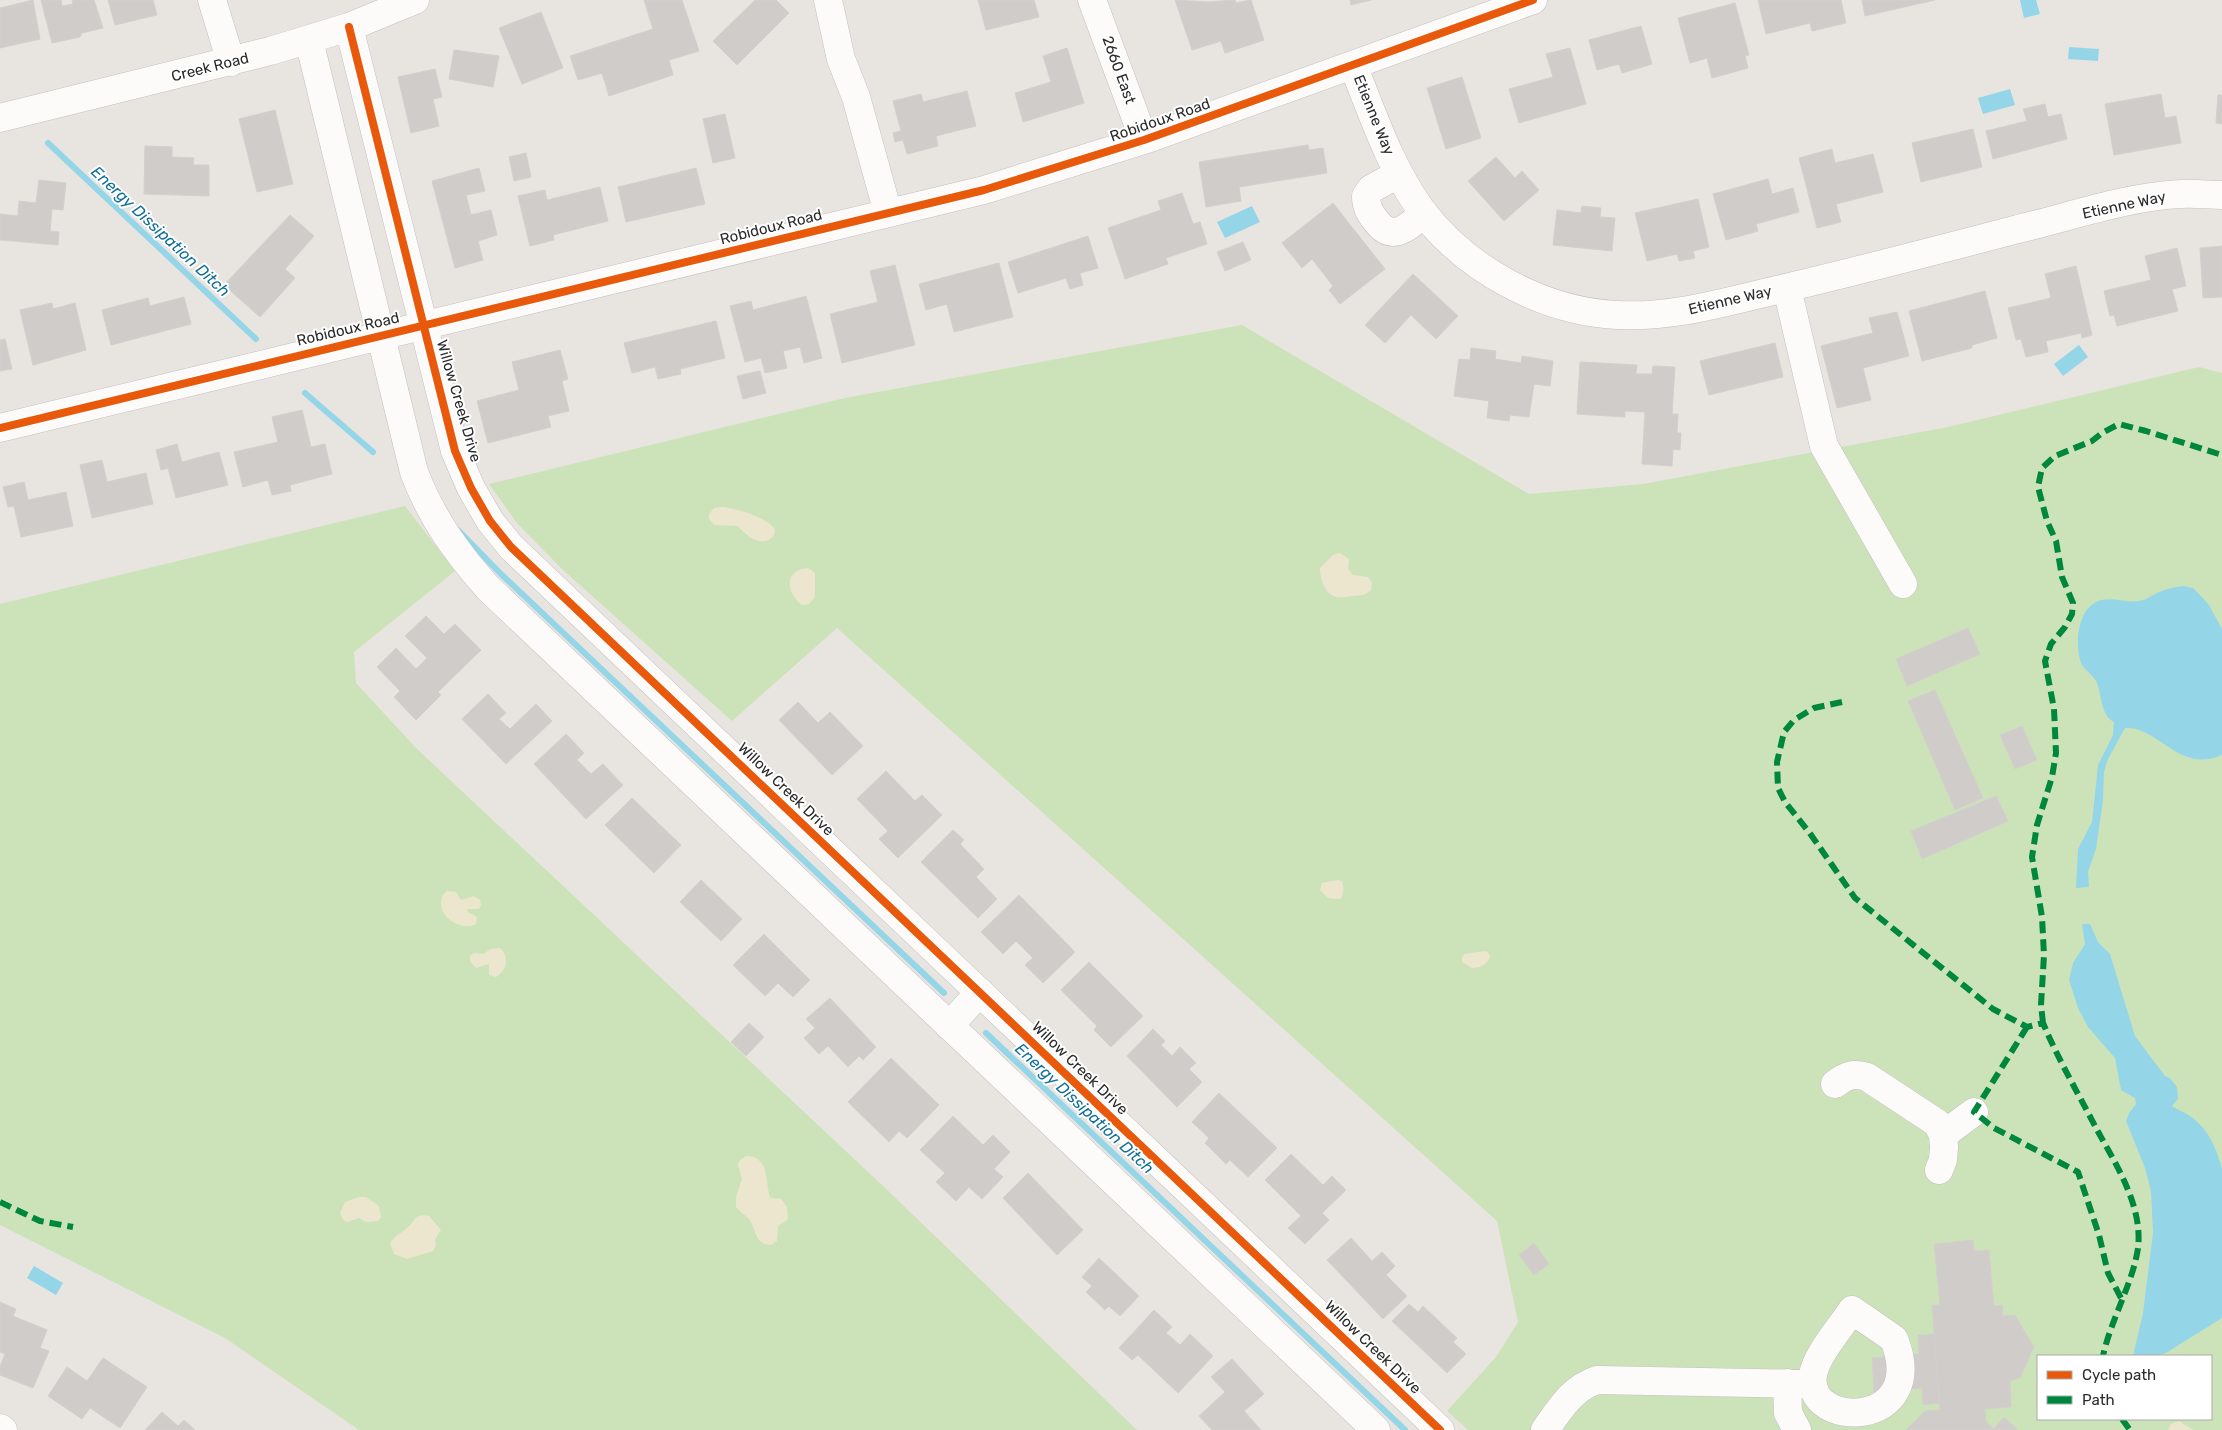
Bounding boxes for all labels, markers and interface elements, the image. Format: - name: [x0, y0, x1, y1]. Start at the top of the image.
- street label: 2660 East: [1098, 34, 1140, 107]
- street label: Creek Road: [169, 49, 251, 85]
- street label: Etienne Way: [1350, 72, 1398, 158]
- street label: Robidoux Road: [1108, 94, 1212, 146]
- water label: Energy Dissipation Ditch: [87, 162, 234, 301]
- street label: Etienne Way: [2081, 187, 2167, 223]
- street label: Robidoux Road: [718, 206, 824, 248]
- street label: Etienne Way: [1687, 282, 1773, 318]
- street label: Robidoux Road: [295, 308, 401, 350]
- street label: Willow Creek Drive: [433, 338, 485, 464]
- street label: Willow Creek Drive: [734, 739, 838, 839]
- street label: Willow Creek Drive: [1028, 1018, 1132, 1118]
- water label: Energy Dissipation Ditch: [1011, 1039, 1158, 1178]
- street label: Willow Creek Drive: [1321, 1297, 1425, 1397]
- legend: [2037, 1355, 2212, 1420]
- text: Cycle path: [2082, 1366, 2156, 1384]
- text: Path: [2082, 1391, 2115, 1409]

